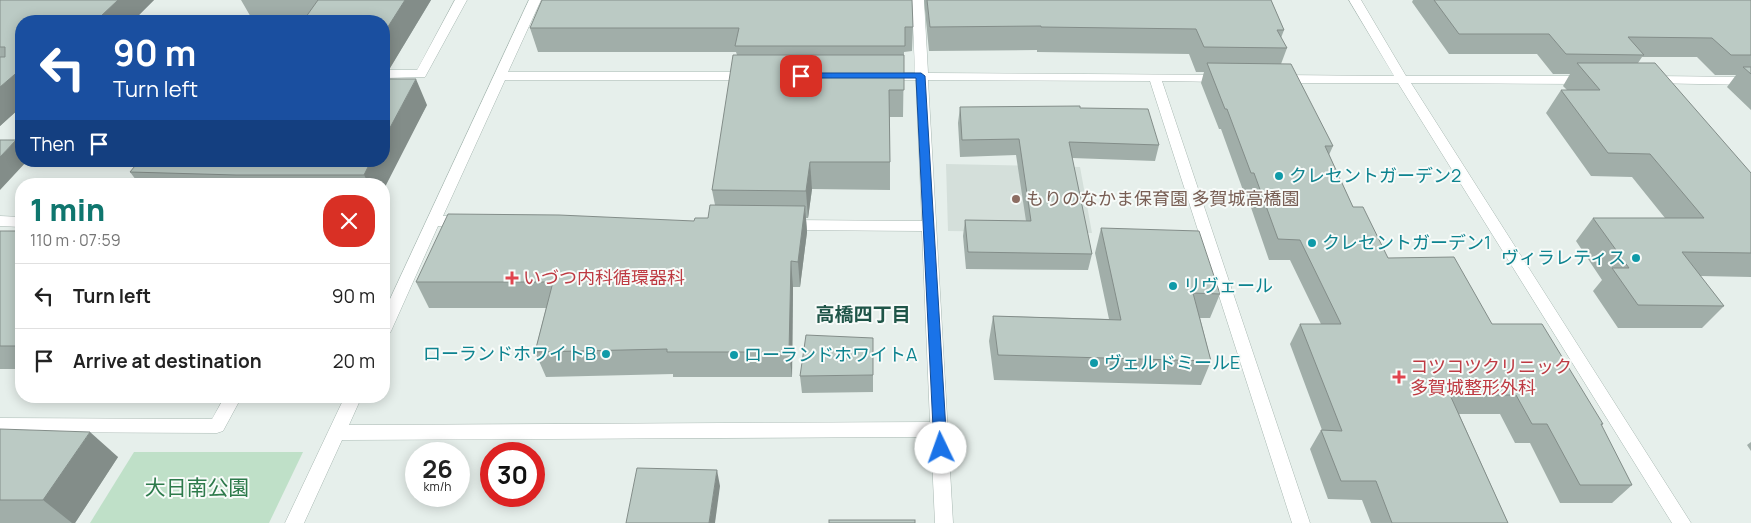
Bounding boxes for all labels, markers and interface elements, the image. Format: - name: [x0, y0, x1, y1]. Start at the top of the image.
- text: 90 m: [113, 29, 196, 77]
- icon: left: [30, 35, 95, 100]
- pin: [780, 55, 822, 97]
- icon: arrive: [787, 62, 815, 90]
- text: Turn left: [113, 74, 198, 104]
- icon: arrive: [85, 130, 113, 158]
- text: Then: [30, 131, 75, 157]
- place label: クレセントガーデン2: [1289, 163, 1461, 187]
- marker: クレセントガーデン2: [1273, 170, 1285, 182]
- place label: もりのなかま保育園 多賀城高橋園: [1026, 186, 1300, 210]
- text: 1 min: [30, 189, 105, 230]
- marker: もりのなかま保育園 多賀城高橋園: [1010, 193, 1022, 205]
- button: close: [323, 195, 375, 247]
- text: 110 m · 07:59: [30, 229, 121, 251]
- place label: クレセントガーデン1: [1322, 230, 1491, 254]
- marker: クレセントガーデン1: [1306, 237, 1318, 249]
- place label: ヴィラレティス: [1501, 245, 1626, 269]
- marker: ヴィラレティス: [1630, 252, 1642, 264]
- place label: いづつ内科循環器科: [523, 265, 685, 289]
- marker: いづつ内科循環器科: [505, 271, 519, 285]
- place label: リヴェール: [1183, 273, 1273, 297]
- marker: リヴェール: [1167, 280, 1179, 292]
- icon: left: [30, 282, 58, 310]
- text: Turn left: [73, 283, 151, 309]
- text: 90 m: [332, 283, 375, 309]
- district label: 高橋四丁目: [815, 301, 911, 327]
- place label: ローランドホワイトB: [423, 341, 596, 365]
- place label: ローランドホワイトA: [744, 342, 918, 366]
- icon: arrive: [30, 347, 58, 375]
- text: Arrive at destination: [73, 348, 262, 374]
- text: 20 m: [333, 348, 375, 374]
- marker: ローランドホワイトB: [600, 348, 612, 360]
- marker: ローランドホワイトA: [728, 349, 740, 361]
- place label: ヴェルドミールE: [1104, 350, 1240, 374]
- place label: コツコツクリニック 多賀城整形外科: [1410, 354, 1572, 399]
- marker: ヴェルドミールE: [1088, 357, 1100, 369]
- marker: コツコツクリニック 多賀城整形外科: [1392, 370, 1406, 384]
- position arrow: [914, 421, 966, 473]
- speed limit sign: 30: [480, 442, 545, 507]
- text: 26: [422, 451, 453, 486]
- park label: 大日南公園: [145, 473, 250, 501]
- text: km/h: [424, 478, 451, 495]

